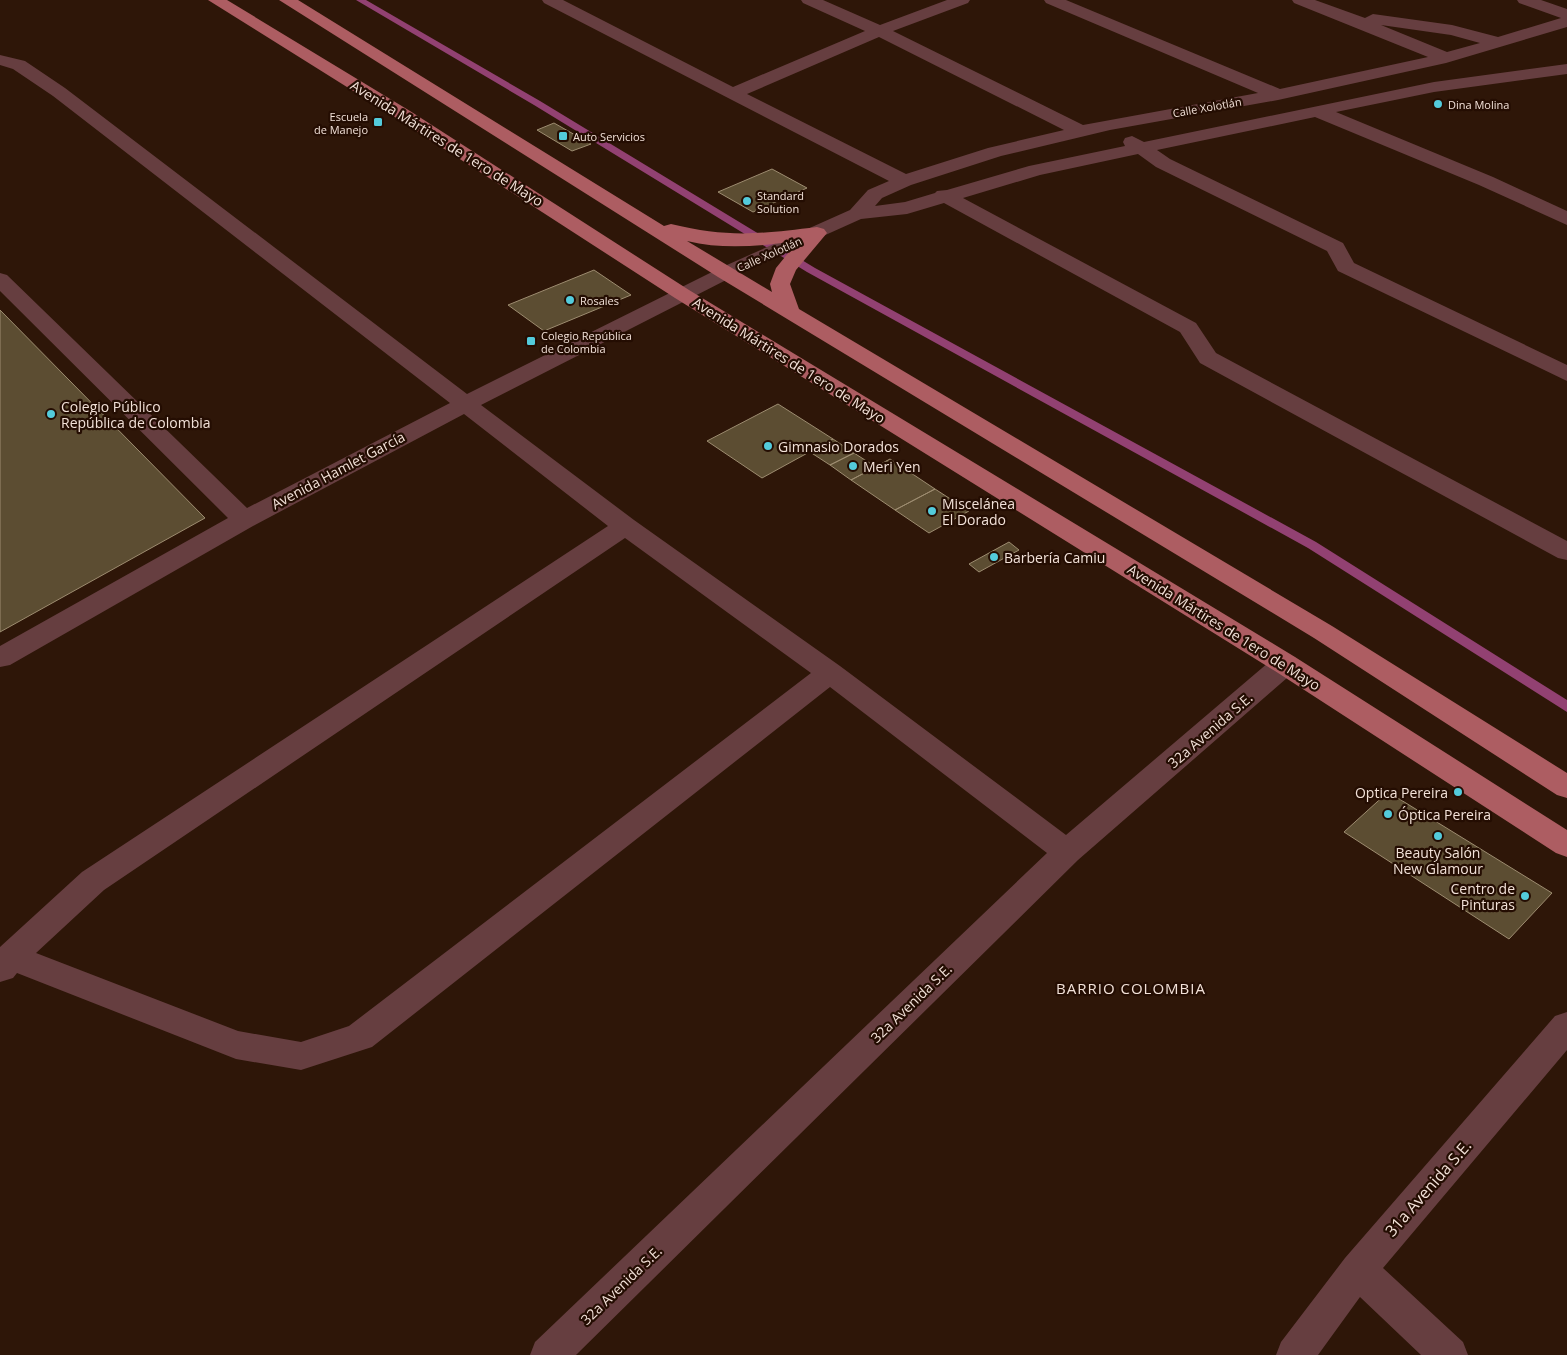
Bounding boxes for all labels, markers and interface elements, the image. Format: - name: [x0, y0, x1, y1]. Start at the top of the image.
- street label: Avenida Mártires de 1ero de Mayo: [347, 76, 547, 210]
- street label: Calle Xolotlán: [1171, 94, 1243, 120]
- place label: Dina Molina: [1448, 97, 1509, 112]
- marker: Dina Molina: [1432, 98, 1444, 110]
- place label: Escuela de Manejo: [314, 109, 368, 137]
- marker: Escuela de Manejo: [372, 116, 384, 128]
- place label: Auto Servicios: [573, 129, 645, 144]
- marker: Auto Servicios: [557, 130, 569, 142]
- place label: Standard Solution: [757, 188, 804, 216]
- marker: Standard Solution: [741, 195, 753, 207]
- street label: Calle Xolotlán: [734, 233, 804, 275]
- place label: Rosales: [580, 293, 619, 308]
- street label: Avenida Mártires de 1ero de Mayo: [689, 293, 889, 427]
- marker: Rosales: [564, 294, 576, 306]
- place label: Colegio República de Colombia: [541, 328, 632, 356]
- marker: Colegio República de Colombia: [525, 335, 537, 347]
- place label: Colegio Público República de Colombia: [61, 397, 211, 432]
- marker: Colegio Público República de Colombia: [45, 408, 57, 420]
- street label: Avenida Hamlet García: [268, 427, 408, 513]
- place label: Gimnasio Dorados: [778, 437, 899, 456]
- marker: Gimnasio Dorados: [762, 440, 774, 452]
- place label: Meri Yen: [863, 457, 921, 476]
- marker: Meri Yen: [847, 460, 859, 472]
- place label: Miscelánea El Dorado: [942, 494, 1015, 529]
- marker: Miscelánea El Dorado: [926, 505, 938, 517]
- place label: Barbería Camiu: [1004, 548, 1105, 567]
- marker: Barbería Camiu: [988, 551, 1000, 563]
- street label: Avenida Mártires de 1ero de Mayo: [1124, 560, 1324, 694]
- street label: 32a Avenida S.E.: [1164, 688, 1256, 772]
- place label: Optica Pereira: [1355, 783, 1448, 802]
- marker: Optica Pereira: [1452, 786, 1464, 798]
- place label: Óptica Pereira: [1398, 805, 1491, 824]
- marker: Óptica Pereira: [1382, 808, 1394, 820]
- marker: Beauty Salón New Glamour: [1432, 830, 1444, 842]
- place label: Beauty Salón New Glamour: [1393, 843, 1483, 878]
- place label: Centro de Pinturas: [1451, 879, 1515, 914]
- marker: Centro de Pinturas: [1519, 890, 1531, 902]
- street label: 32a Avenida S.E.: [866, 959, 956, 1047]
- district label: BARRIO COLOMBIA: [1056, 978, 1206, 998]
- street label: 31a Avenida S.E.: [1380, 1135, 1476, 1241]
- street label: 32a Avenida S.E.: [576, 1241, 666, 1329]

